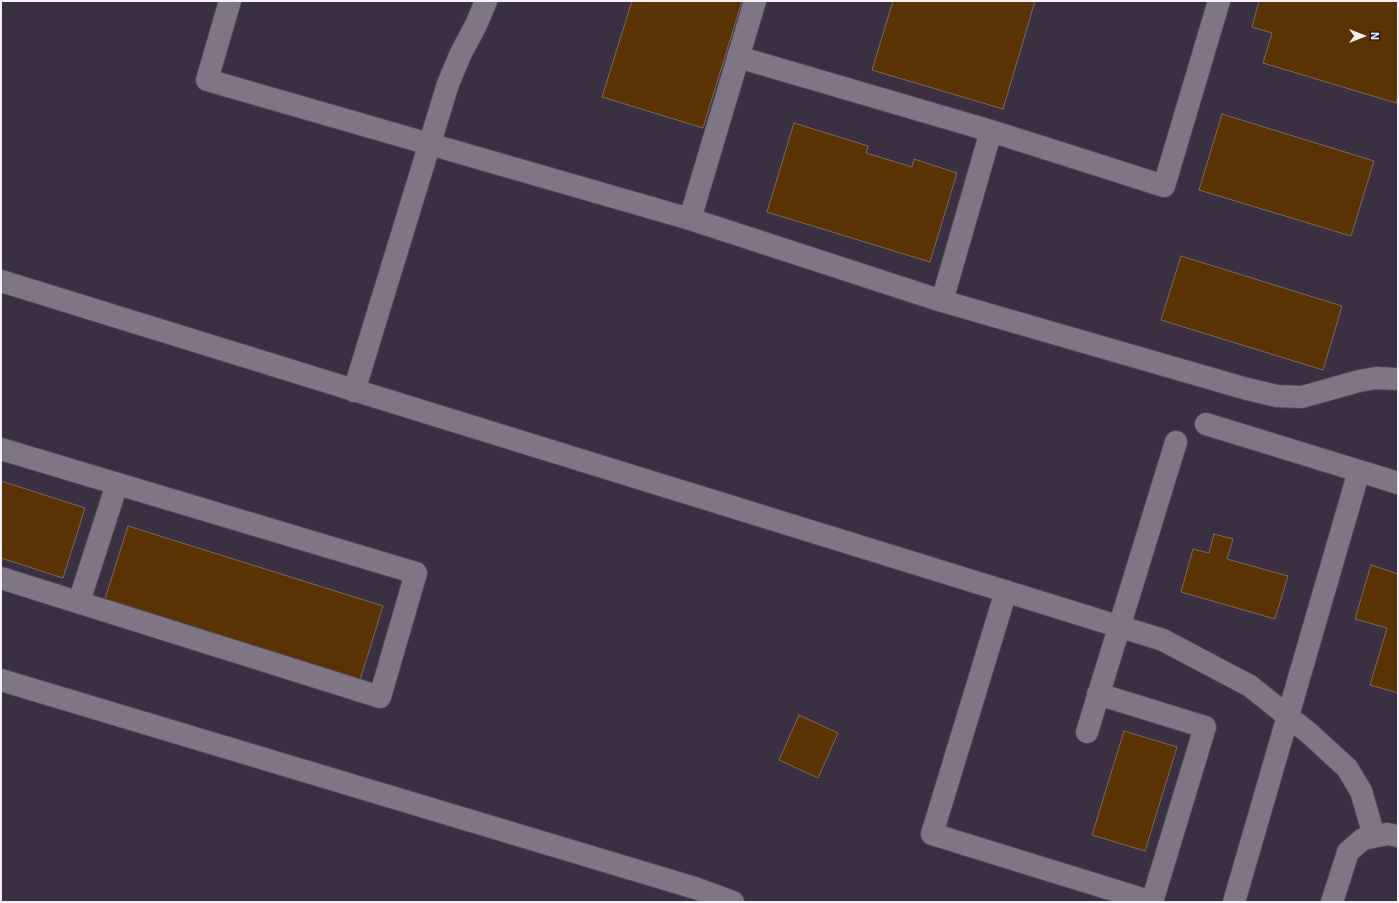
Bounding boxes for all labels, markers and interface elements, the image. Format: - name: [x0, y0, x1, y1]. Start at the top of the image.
- north arrow: [1343, 16, 1383, 56]
- text: N: [1369, 32, 1381, 40]

